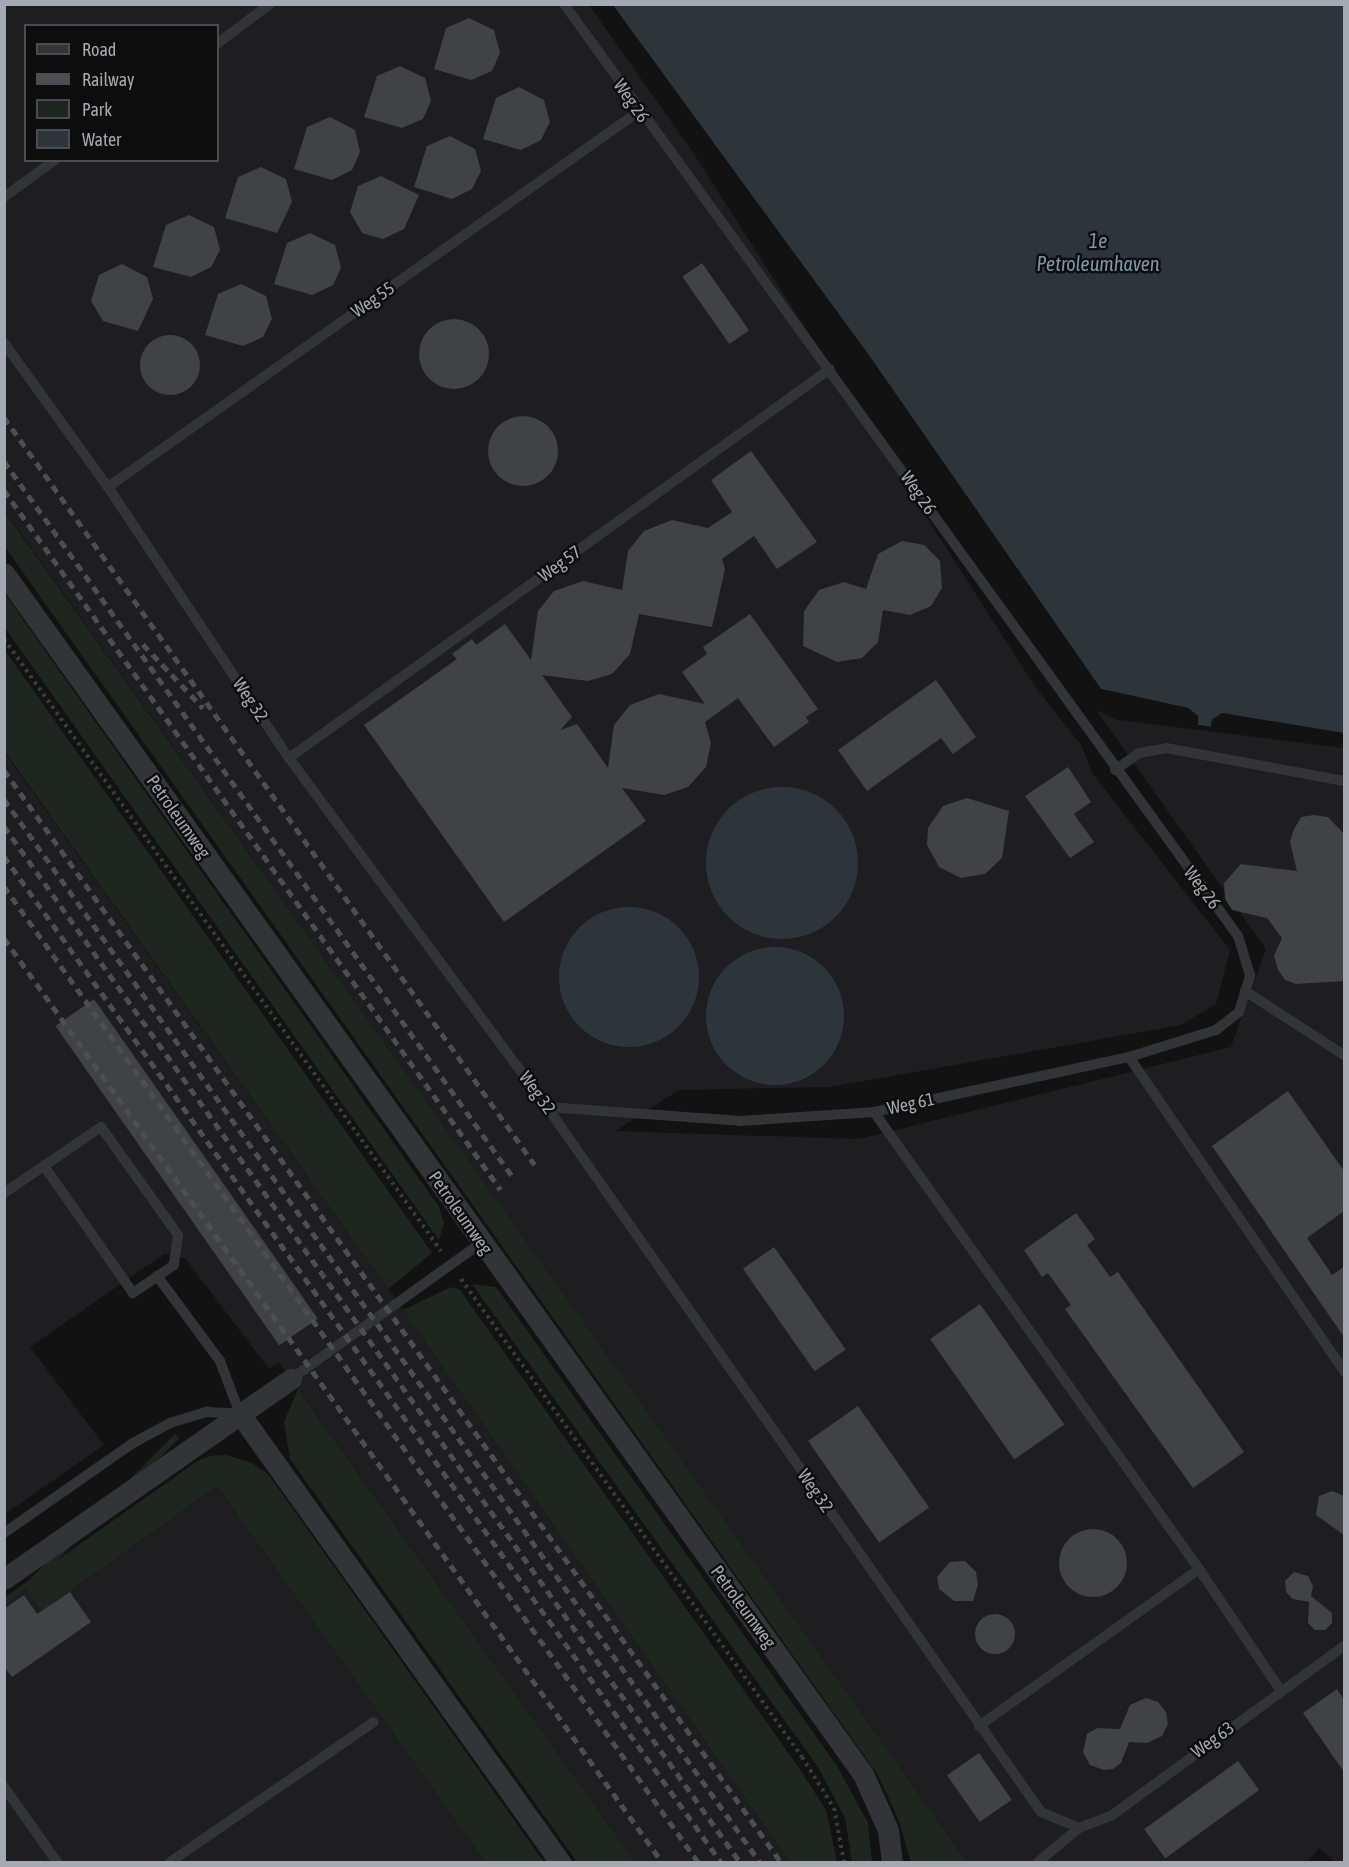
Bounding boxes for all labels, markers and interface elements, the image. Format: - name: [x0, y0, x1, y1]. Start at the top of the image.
- legend: [24, 24, 219, 162]
- text: Road: [82, 39, 116, 60]
- text: Railway: [82, 69, 134, 90]
- street label: Weg 26: [608, 75, 654, 127]
- text: Park: [82, 99, 112, 120]
- text: Water: [82, 129, 121, 150]
- water label: 1e Petroleumhaven: [1036, 228, 1160, 275]
- street label: Weg 55: [347, 277, 399, 323]
- street label: Weg 26: [895, 467, 941, 519]
- street label: Weg 57: [534, 541, 586, 587]
- street label: Weg 32: [228, 674, 272, 726]
- street label: Petroleumweg: [141, 771, 215, 863]
- street label: Weg 26: [1179, 862, 1225, 914]
- street label: Weg 32: [514, 1067, 560, 1119]
- street label: Weg 61: [885, 1088, 937, 1120]
- street label: Petroleumweg: [423, 1167, 497, 1259]
- street label: Weg 32: [792, 1465, 838, 1517]
- street label: Petroleumweg: [706, 1562, 780, 1652]
- street label: Weg 63: [1187, 1717, 1239, 1763]

